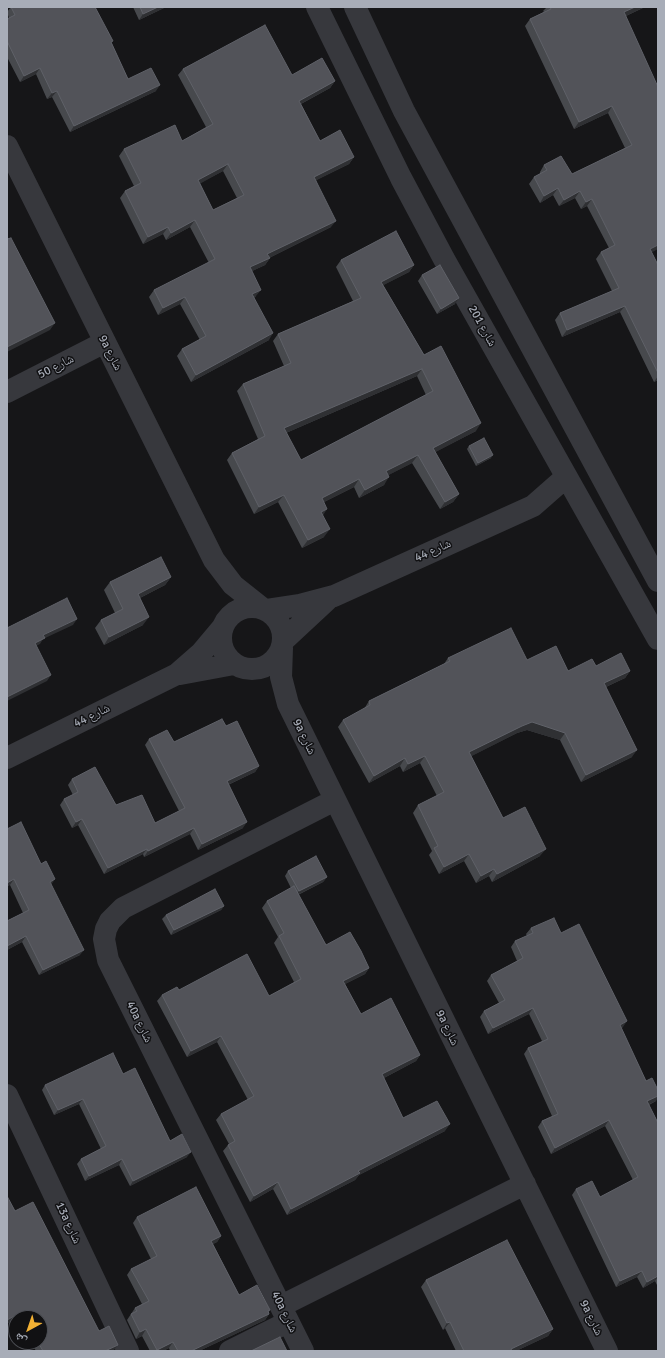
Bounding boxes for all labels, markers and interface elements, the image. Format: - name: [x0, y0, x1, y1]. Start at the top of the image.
- street label: شارع 201: [465, 303, 499, 349]
- street label: 9a شارع: [95, 333, 125, 373]
- street label: شارع 50: [36, 352, 76, 382]
- street label: شارع 44: [413, 537, 453, 565]
- street label: شارع 44: [72, 701, 112, 731]
- street label: 9a شارع: [289, 717, 319, 757]
- street label: 40a شارع: [123, 999, 155, 1045]
- street label: 9a شارع: [432, 1008, 462, 1048]
- street label: 13a شارع: [52, 1200, 84, 1246]
- street label: 40a شارع: [268, 1289, 300, 1335]
- street label: 9a شارع: [576, 1298, 606, 1338]
- north arrow: [8, 1310, 48, 1350]
- text: ش: [12, 1330, 29, 1348]

